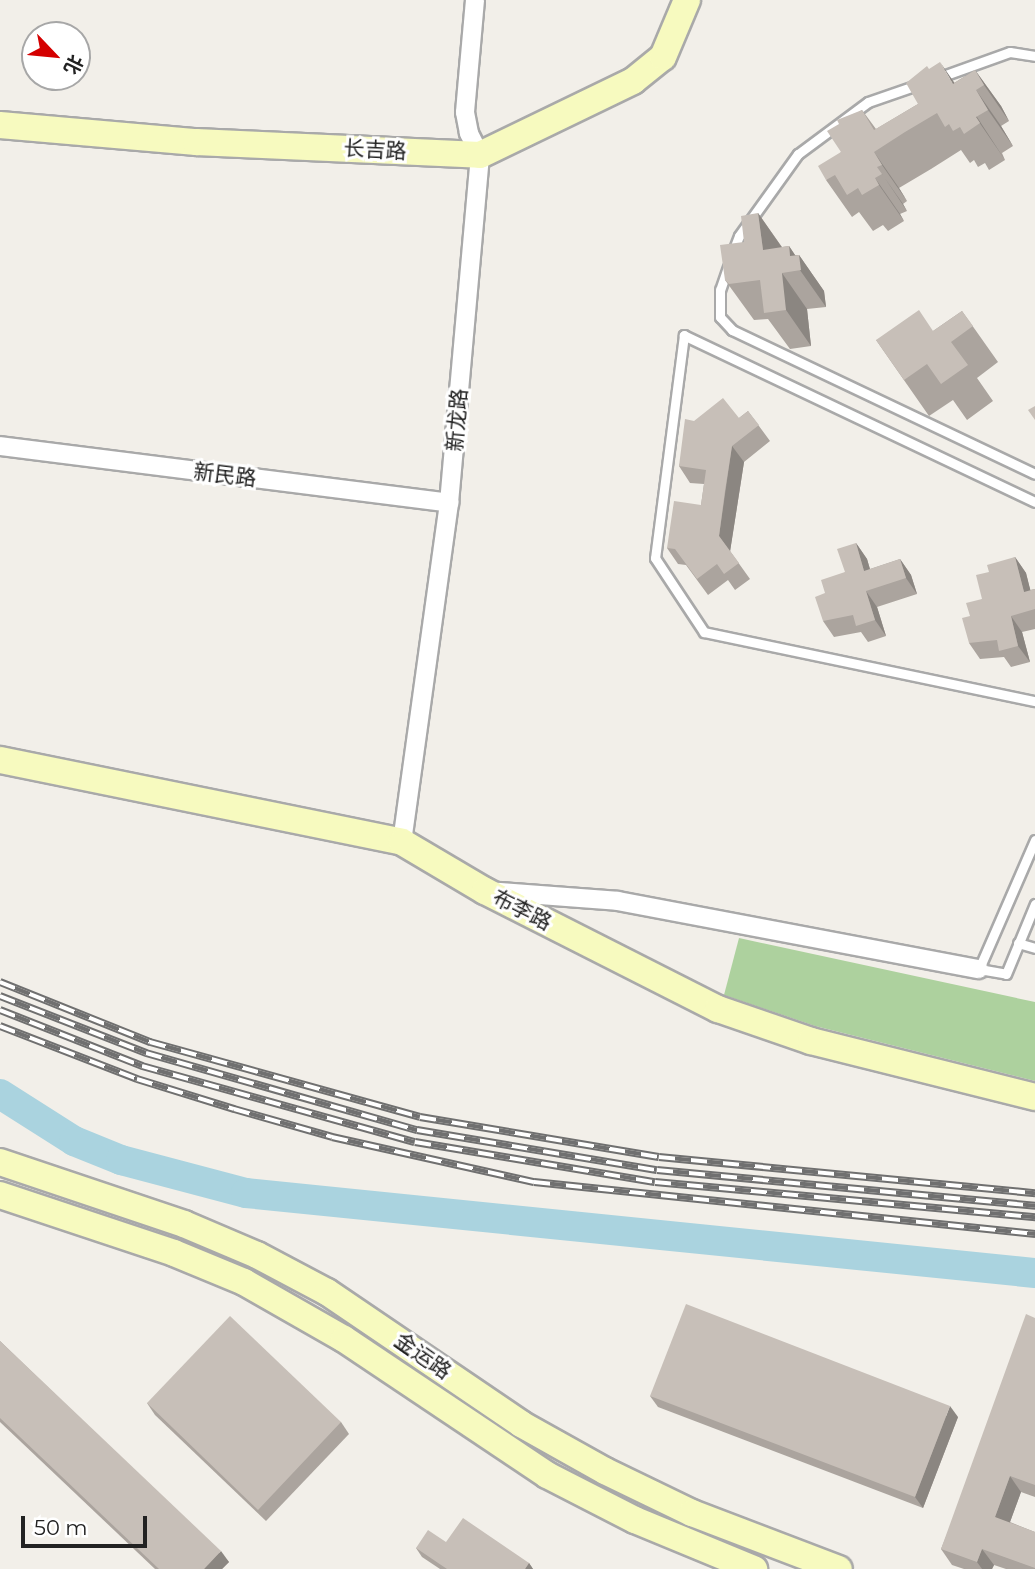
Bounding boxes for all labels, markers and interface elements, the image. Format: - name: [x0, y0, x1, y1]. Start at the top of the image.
- north arrow: [21, 21, 91, 91]
- text: 北: [59, 51, 88, 78]
- street label: 长吉路: [343, 136, 407, 164]
- street label: 新龙路: [442, 388, 472, 452]
- street label: 新民路: [192, 459, 258, 491]
- street label: 布李路: [488, 884, 556, 936]
- street label: 金运路: [390, 1328, 456, 1384]
- scale bar: [24, 1502, 150, 1546]
- text: 50 m: [34, 1515, 88, 1540]

